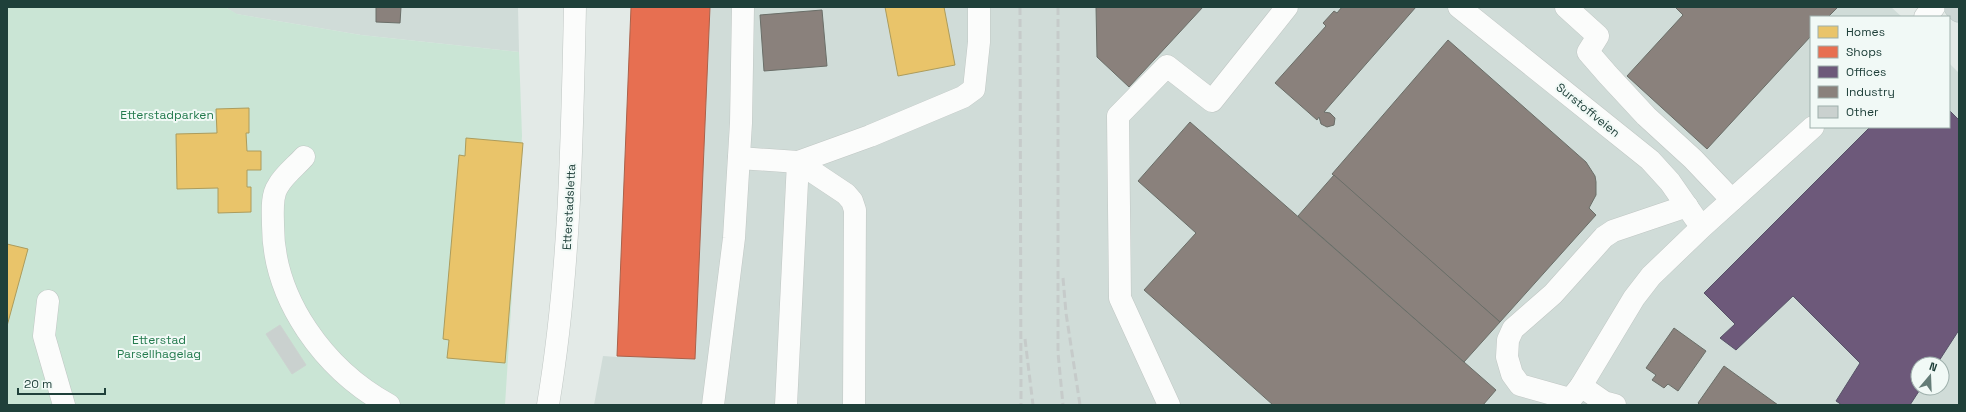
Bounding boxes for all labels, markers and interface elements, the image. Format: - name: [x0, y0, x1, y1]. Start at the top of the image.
- legend: [1810, 16, 1950, 128]
- text: Homes: [1846, 24, 1885, 40]
- text: Shops: [1846, 44, 1882, 60]
- text: Offices: [1846, 64, 1886, 80]
- street label: Surstoffveien: [1553, 79, 1623, 141]
- text: Industry: [1846, 84, 1895, 100]
- text: Other: [1846, 104, 1879, 120]
- park label: Etterstadparken: [120, 107, 214, 123]
- street label: Etterstadsletta: [559, 163, 579, 251]
- park label: Etterstad Parsellhagelag: [117, 332, 201, 362]
- north arrow: [1910, 356, 1950, 396]
- text: N: [1927, 359, 1939, 374]
- scale bar: [18, 370, 105, 396]
- text: 20 m: [24, 376, 52, 392]

